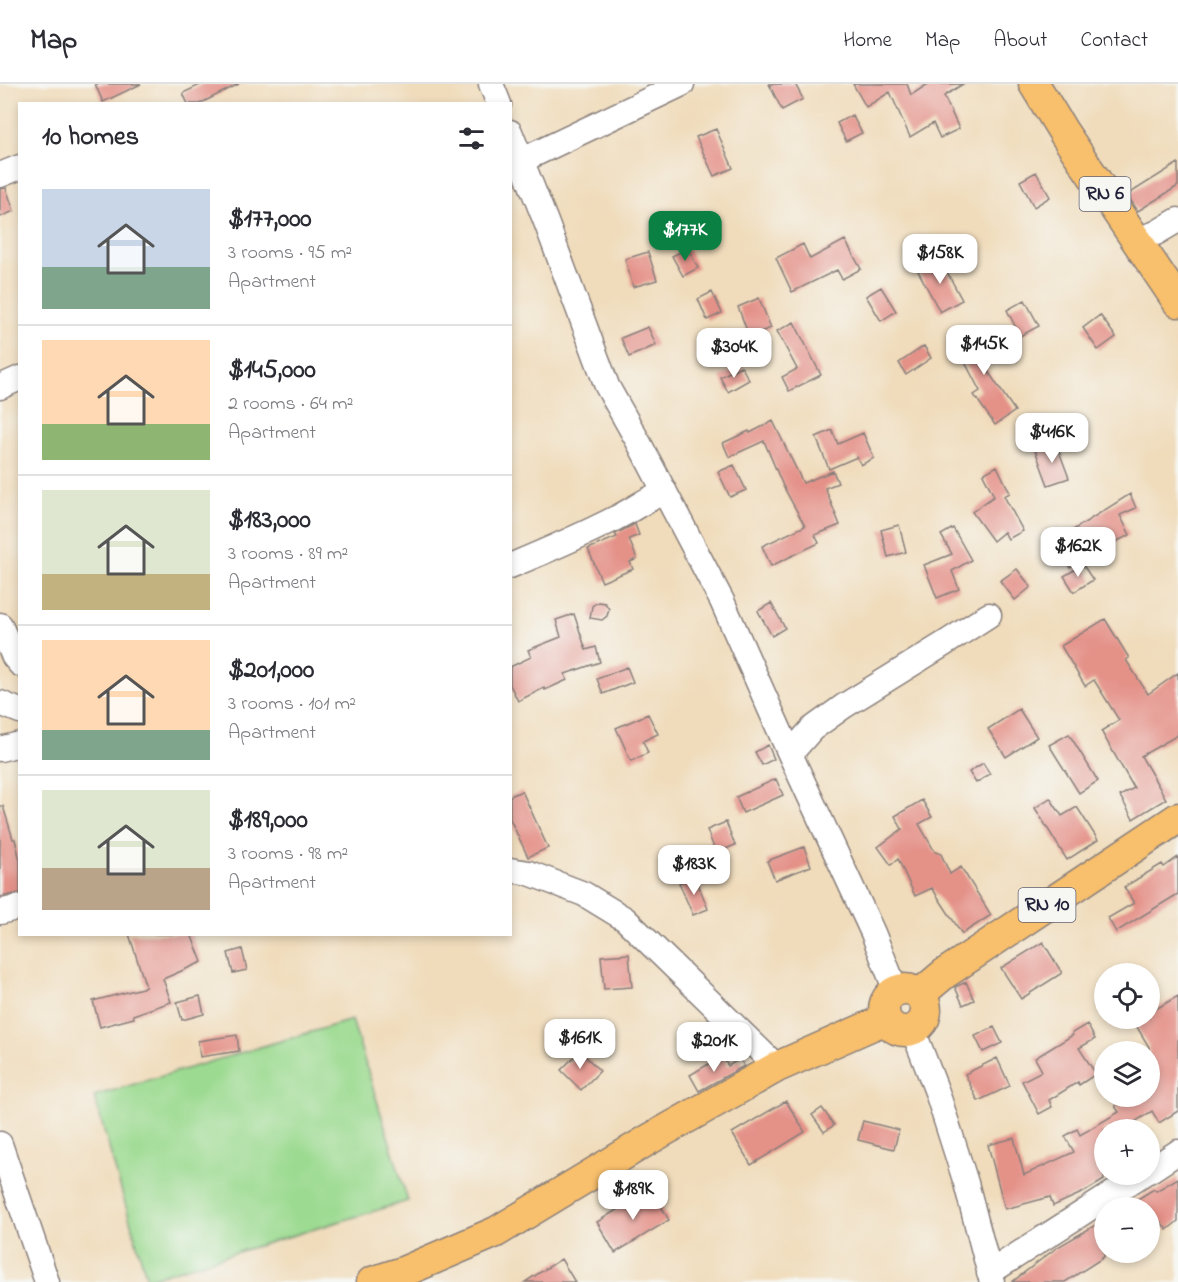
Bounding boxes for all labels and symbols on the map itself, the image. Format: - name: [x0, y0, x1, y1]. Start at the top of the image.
- road number: RN 6: [1080, 177, 1130, 211]
- pin: $177K: [643, 211, 727, 262]
- pin: $158K: [898, 234, 982, 285]
- pin: $145K: [942, 325, 1026, 376]
- pin: $304K: [692, 328, 776, 379]
- pin: $416K: [1010, 413, 1094, 464]
- pin: $162K: [1036, 527, 1120, 578]
- pin: $183K: [652, 845, 736, 896]
- road number: RN 10: [1018, 888, 1076, 922]
- pin: $161K: [538, 1019, 622, 1070]
- pin: $201K: [672, 1022, 756, 1073]
- pin: $189K: [591, 1170, 675, 1221]

